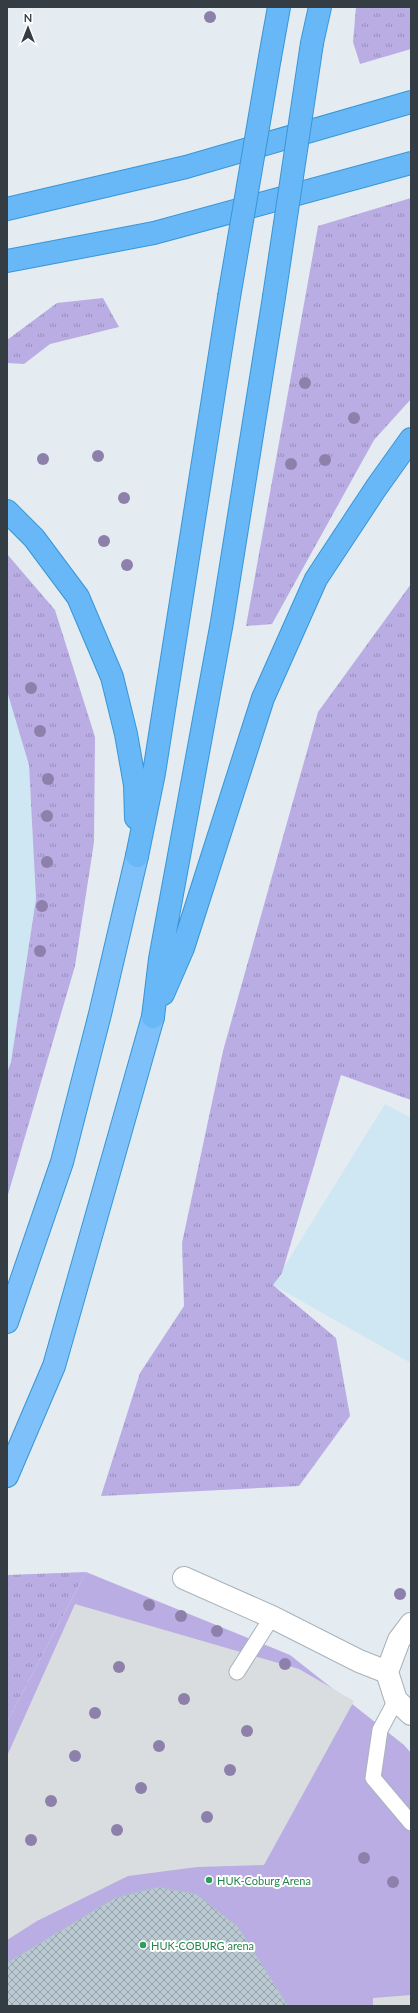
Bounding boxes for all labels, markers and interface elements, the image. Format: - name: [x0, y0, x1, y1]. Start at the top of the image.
- north arrow: [8, 8, 48, 48]
- text: N: [24, 11, 32, 24]
- place label: HUK-Coburg Arena: [217, 1874, 311, 1887]
- marker: HUK-Coburg Arena: [204, 1875, 214, 1885]
- place label: HUK-COBURG arena: [151, 1939, 254, 1952]
- marker: HUK-COBURG arena: [138, 1940, 148, 1950]

